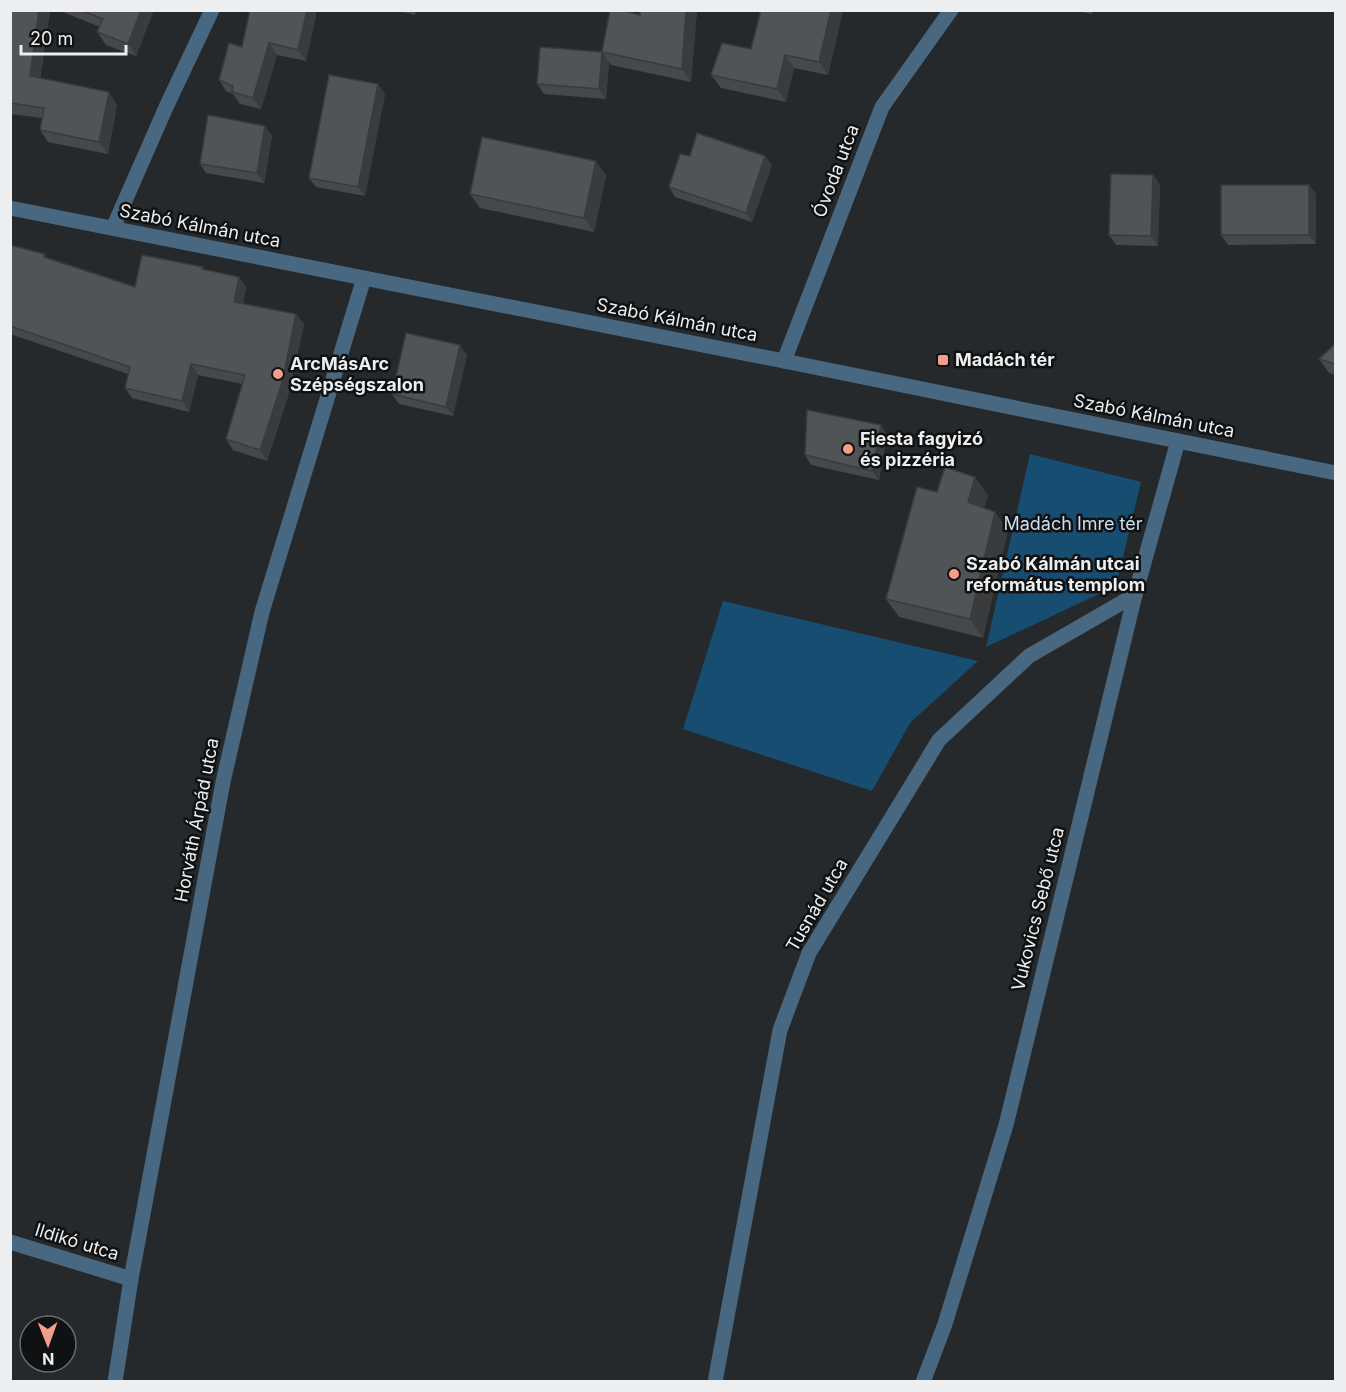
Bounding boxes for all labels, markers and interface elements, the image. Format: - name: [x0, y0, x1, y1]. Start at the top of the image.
- scale bar: [21, 18, 126, 56]
- text: 20 m: [30, 28, 73, 49]
- street label: Óvoda utca: [807, 121, 863, 220]
- street label: Szabó Kálmán utca: [118, 200, 282, 251]
- street label: Szabó Kálmán utca: [595, 294, 759, 345]
- place label: Madách tér: [955, 349, 1055, 370]
- place label: ArcMásArc Szépségszalon: [290, 353, 424, 395]
- marker: Madách tér: [936, 353, 950, 367]
- marker: ArcMásArc Szépségszalon: [271, 367, 285, 381]
- street label: Szabó Kálmán utca: [1072, 390, 1236, 441]
- place label: Fiesta fagyizó és pizzéria: [860, 428, 983, 470]
- marker: Fiesta fagyizó és pizzéria: [841, 442, 855, 456]
- park label: Madách Imre tér: [1003, 513, 1143, 534]
- place label: Szabó Kálmán utcai református templom: [966, 553, 1145, 595]
- marker: Szabó Kálmán utcai református templom: [947, 567, 961, 581]
- street label: Horváth Árpád utca: [169, 736, 223, 904]
- street label: Vukovics Sebő utca: [1007, 825, 1068, 993]
- street label: Tusnád utca: [781, 854, 852, 955]
- street label: Ildikó utca: [33, 1219, 122, 1264]
- north arrow: [18, 1314, 78, 1374]
- text: N: [42, 1349, 55, 1369]

